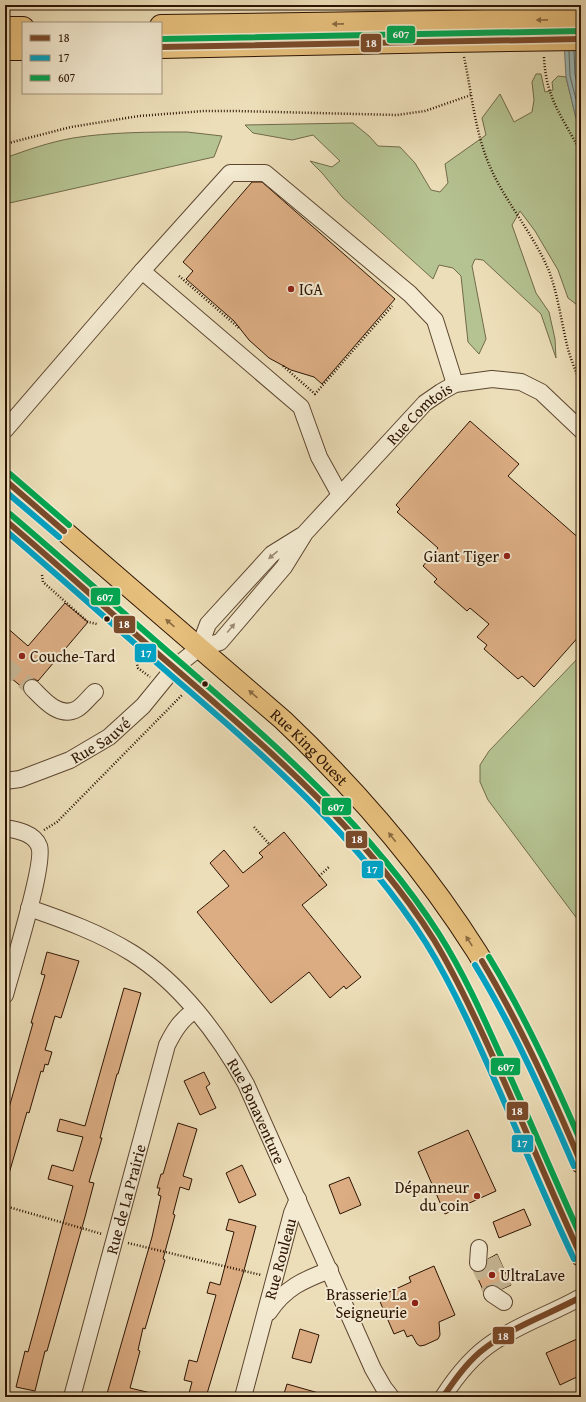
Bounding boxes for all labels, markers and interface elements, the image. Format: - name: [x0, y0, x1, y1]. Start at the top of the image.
- one-way arrow: [535, 17, 548, 23]
- one-way arrow: [331, 21, 344, 27]
- legend: [22, 22, 162, 94]
- line badge: 607: [386, 25, 416, 44]
- text: 607: [392, 26, 410, 42]
- text: 18: [58, 29, 70, 46]
- line badge: 18: [360, 33, 382, 53]
- text: 18: [365, 35, 377, 51]
- text: 17: [58, 49, 70, 66]
- text: 607: [58, 69, 76, 86]
- place label: IGA: [299, 277, 323, 301]
- marker: IGA: [286, 284, 296, 294]
- street label: Rue Comtois: [380, 376, 457, 450]
- place label: Giant Tiger: [424, 544, 499, 568]
- one-way arrow: [267, 551, 278, 560]
- marker: Giant Tiger: [502, 551, 512, 561]
- line badge: 607: [90, 587, 121, 606]
- text: 607: [96, 589, 114, 605]
- unlabelled marker: [102, 614, 112, 624]
- line badge: 18: [113, 615, 136, 634]
- text: 18: [118, 616, 130, 632]
- one-way arrow: [165, 618, 175, 627]
- one-way arrow: [227, 623, 236, 634]
- line badge: 17: [134, 643, 157, 663]
- place label: Couche-Tard: [30, 644, 116, 668]
- text: 17: [140, 645, 152, 661]
- marker: Couche-Tard: [17, 651, 27, 661]
- unlabelled marker: [200, 679, 210, 689]
- one-way arrow: [248, 689, 258, 698]
- street label: Rue King Ouest: [265, 702, 354, 791]
- street label: Rue Sauvé: [66, 711, 136, 769]
- line badge: 607: [321, 797, 352, 816]
- text: 607: [327, 799, 345, 815]
- line badge: 18: [345, 830, 368, 849]
- text: 18: [351, 831, 363, 847]
- one-way arrow: [388, 831, 397, 842]
- line badge: 17: [361, 860, 384, 879]
- text: 17: [366, 861, 378, 877]
- one-way arrow: [466, 935, 473, 947]
- street label: Rue Bonaventure: [221, 1053, 292, 1168]
- line badge: 607: [490, 1057, 521, 1076]
- text: 607: [497, 1059, 515, 1075]
- line badge: 18: [506, 1101, 529, 1121]
- text: 18: [511, 1103, 523, 1119]
- line badge: 17: [511, 1134, 534, 1153]
- text: 17: [516, 1135, 528, 1151]
- street label: Rue de La Prairie: [99, 1141, 152, 1257]
- place label: Dépanneur du coin: [395, 1175, 469, 1217]
- marker: Dépanneur du coin: [472, 1191, 482, 1201]
- street label: Rue Rouleau: [257, 1215, 302, 1302]
- place label: UltraLave: [500, 1263, 565, 1287]
- marker: UltraLave: [487, 1270, 497, 1280]
- place label: Brasserie La Seigneurie: [326, 1282, 407, 1324]
- marker: Brasserie La Seigneurie: [410, 1298, 420, 1308]
- line badge: 18: [492, 1326, 515, 1345]
- text: 18: [497, 1328, 509, 1344]

